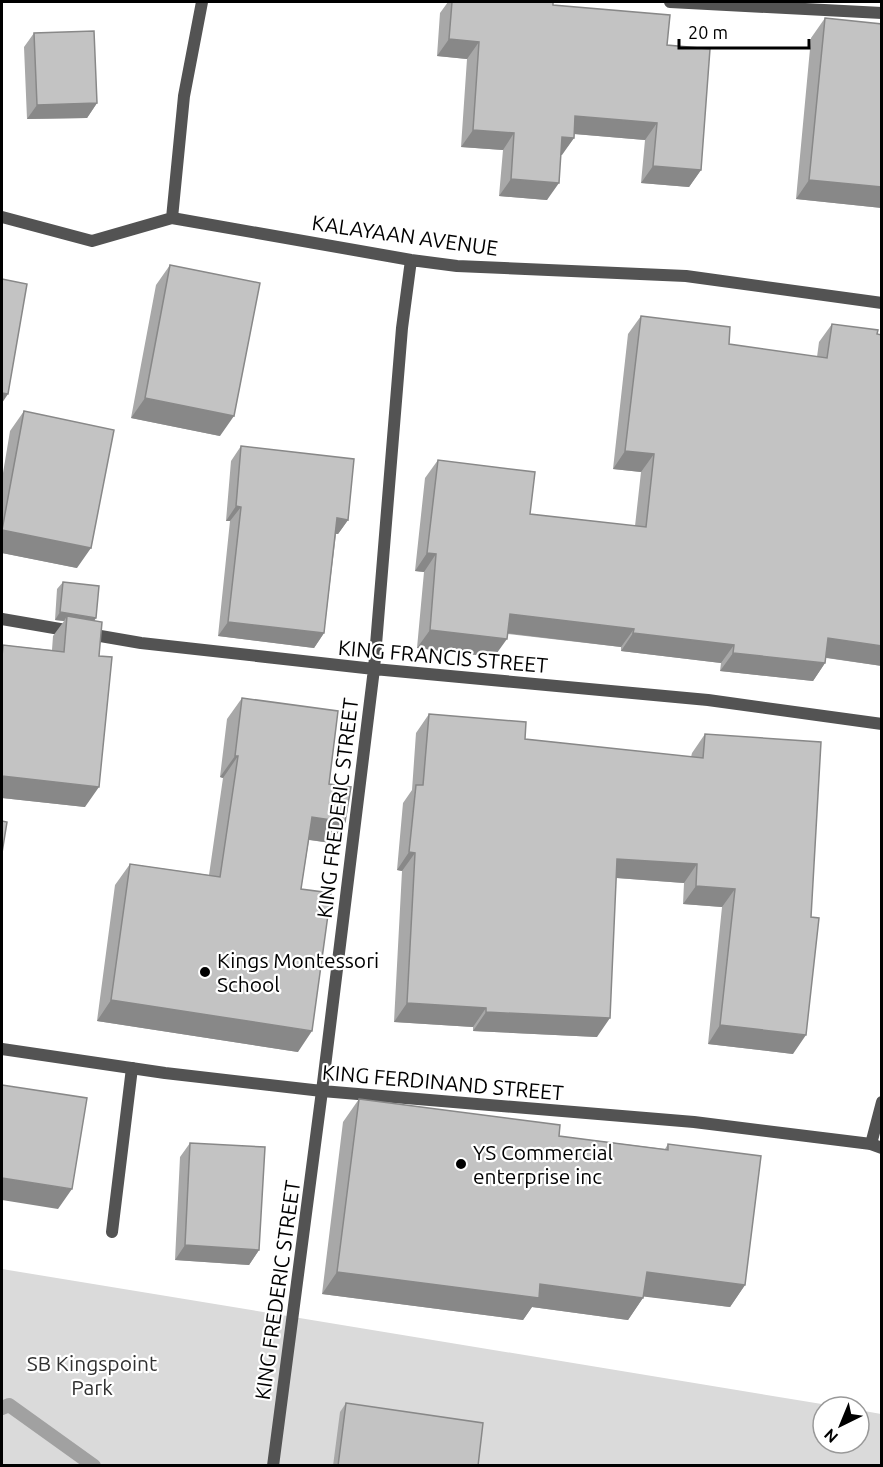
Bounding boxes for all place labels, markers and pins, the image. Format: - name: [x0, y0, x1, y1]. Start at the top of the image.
- place label: Kings Montessori School: [217, 948, 379, 996]
- marker: Kings Montessori School: [198, 965, 212, 979]
- place label: YS Commercial enterprise inc: [473, 1140, 613, 1188]
- marker: YS Commercial enterprise inc: [454, 1157, 468, 1171]

